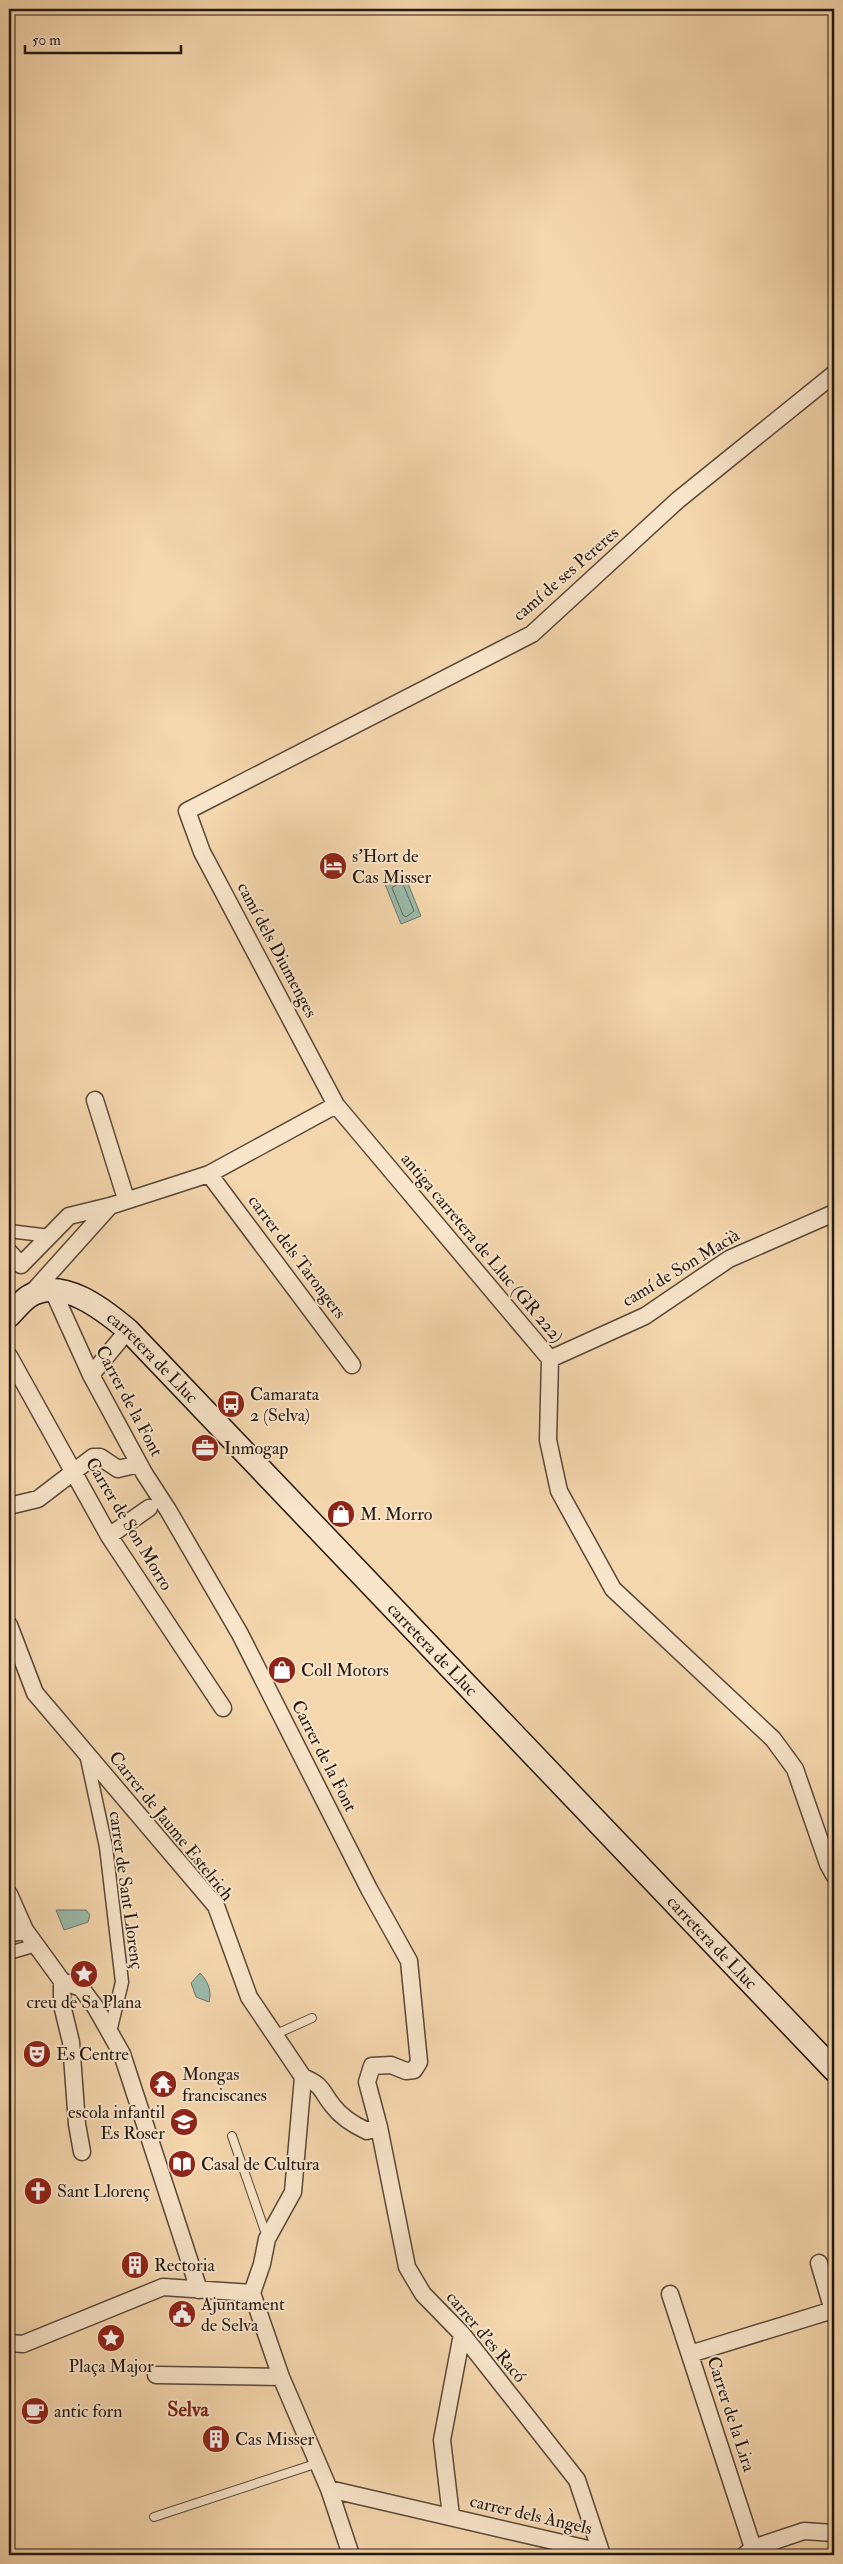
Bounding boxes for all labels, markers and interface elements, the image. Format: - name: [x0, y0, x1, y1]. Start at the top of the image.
- scale bar: [25, 22, 181, 54]
- text: 50 m: [32, 31, 61, 50]
- street label: camí de ses Pereres: [508, 522, 624, 626]
- place label: s’Hort de Cas Misser: [352, 845, 432, 889]
- hotel icon: s’Hort de Cas Misser: [318, 851, 348, 881]
- street label: camí dels Diumenges: [232, 878, 322, 1022]
- street label: antiga carretera de Lluc (GR 222): [396, 1148, 568, 1348]
- street label: carrer dels Tarongers: [243, 1190, 351, 1324]
- street label: camí de Son Macià: [618, 1224, 745, 1312]
- street label: carretera de Lluc: [102, 1306, 203, 1408]
- street label: Carrer de la Font: [90, 1342, 168, 1461]
- place label: Camarata 2 (Selva): [250, 1383, 320, 1427]
- bus stop icon: Camarata 2 (Selva): [216, 1389, 246, 1419]
- office icon: Inmogap: [190, 1433, 220, 1463]
- place label: Inmogap: [224, 1437, 288, 1460]
- street label: Carrer de Son Morro: [80, 1453, 178, 1595]
- shop icon: M. Morro: [326, 1499, 356, 1529]
- place label: M. Morro: [360, 1503, 433, 1526]
- street label: carretera de Lluc: [382, 1597, 483, 1701]
- shop icon: Coll Motors: [267, 1655, 297, 1685]
- place label: Coll Motors: [301, 1659, 389, 1682]
- street label: Carrer de la Font: [286, 1696, 362, 1816]
- street label: Carrer de Jaume Estelrich: [104, 1746, 239, 1906]
- street label: carrer de Sant Llorenç: [104, 1810, 148, 1970]
- street label: carretera de Lluc: [662, 1891, 762, 1994]
- place icon: creu de Sa Plana: [69, 1959, 99, 1989]
- place label: creu de Sa Plana: [26, 1991, 142, 2014]
- theatre icon: Es Centre: [22, 2039, 52, 2069]
- place label: Es Centre: [56, 2043, 129, 2066]
- place label: Mongas franciscanes: [182, 2063, 267, 2107]
- temple icon: Mongas franciscanes: [148, 2069, 178, 2099]
- place label: escola infantil Es Roser: [68, 2101, 165, 2145]
- school or university icon: escola infantil Es Roser: [169, 2107, 199, 2137]
- library icon: Casal de Cultura: [167, 2149, 197, 2179]
- place label: Casal de Cultura: [201, 2153, 320, 2176]
- church icon: Sant Llorenç: [23, 2176, 53, 2206]
- place label: Sant Llorenç: [57, 2180, 150, 2203]
- building icon: Rectoria: [120, 2250, 150, 2280]
- place label: Rectoria: [154, 2254, 215, 2277]
- street label: carrer d'es Racó: [441, 2286, 531, 2388]
- place label: Ajuntament de Selva: [200, 2293, 285, 2337]
- public building icon: Ajuntament de Selva: [167, 2299, 197, 2329]
- place icon: Plaça Major: [96, 2323, 126, 2353]
- street label: Carrer de la Lira: [702, 2353, 761, 2475]
- place label: Plaça Major: [68, 2355, 154, 2378]
- cafe icon: antic forn: [20, 2396, 50, 2426]
- district label: Selva: [167, 2397, 209, 2422]
- place label: antic forn: [54, 2400, 123, 2423]
- building icon: Cas Misser: [201, 2424, 231, 2454]
- place label: Cas Misser: [235, 2428, 315, 2451]
- street label: carrer dels Àngels: [468, 2490, 594, 2540]

